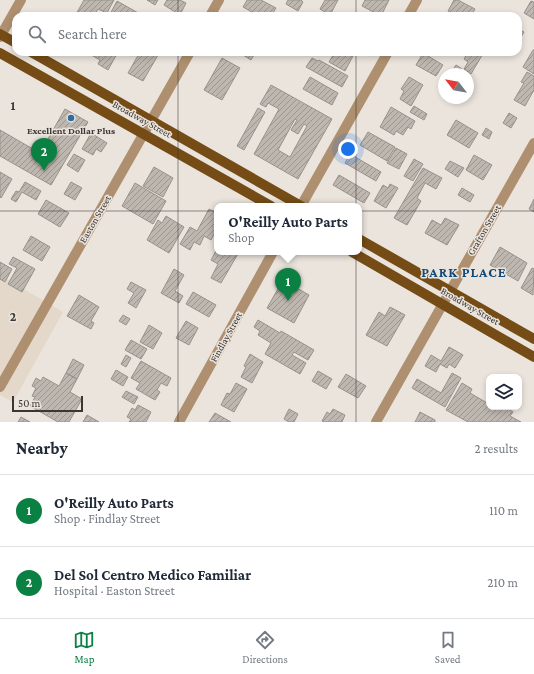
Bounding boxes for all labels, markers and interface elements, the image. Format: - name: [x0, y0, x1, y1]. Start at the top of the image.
- search box: [12, 12, 522, 56]
- icon: search: [26, 23, 48, 45]
- text: Search here: [58, 26, 127, 42]
- north arrow: [438, 68, 474, 104]
- text: 1: [11, 98, 16, 113]
- street label: Broadway Street: [111, 98, 174, 140]
- marker: Excellent Dollar Plus: [66, 113, 76, 123]
- place label: Excellent Dollar Plus: [27, 125, 115, 136]
- pin: 2: [31, 138, 57, 171]
- your location: [338, 139, 358, 159]
- street label: Easton Street: [77, 193, 113, 245]
- street label: Grafton Street: [465, 202, 503, 257]
- popup: [214, 203, 362, 255]
- text: O'Reilly Auto Parts: [228, 214, 348, 230]
- text: Shop: [228, 230, 255, 245]
- district label: PARK PLACE: [421, 264, 507, 280]
- pin: 1: [275, 268, 301, 301]
- street label: Broadway Street: [439, 285, 502, 327]
- text: 2: [10, 309, 17, 324]
- street label: Findlay Street: [208, 310, 245, 364]
- map controls: [486, 374, 522, 410]
- button: layers: [486, 374, 522, 410]
- scale bar: [12, 394, 83, 413]
- text: 50 m: [18, 397, 40, 409]
- text: Nearby: [16, 439, 68, 458]
- text: 2 results: [475, 441, 518, 456]
- text: O'Reilly Auto Parts: [54, 495, 174, 511]
- text: 1: [27, 503, 31, 518]
- text: 110 m: [489, 503, 518, 518]
- text: Shop · Findlay Street: [54, 511, 160, 526]
- text: Del Sol Centro Medico Familiar: [54, 567, 251, 583]
- text: 2: [26, 575, 32, 590]
- text: 210 m: [487, 575, 518, 590]
- text: Hospital · Easton Street: [54, 583, 175, 598]
- tab: Map: [73, 629, 95, 665]
- tab: Directions: [242, 629, 288, 665]
- tab: Saved: [435, 629, 461, 665]

